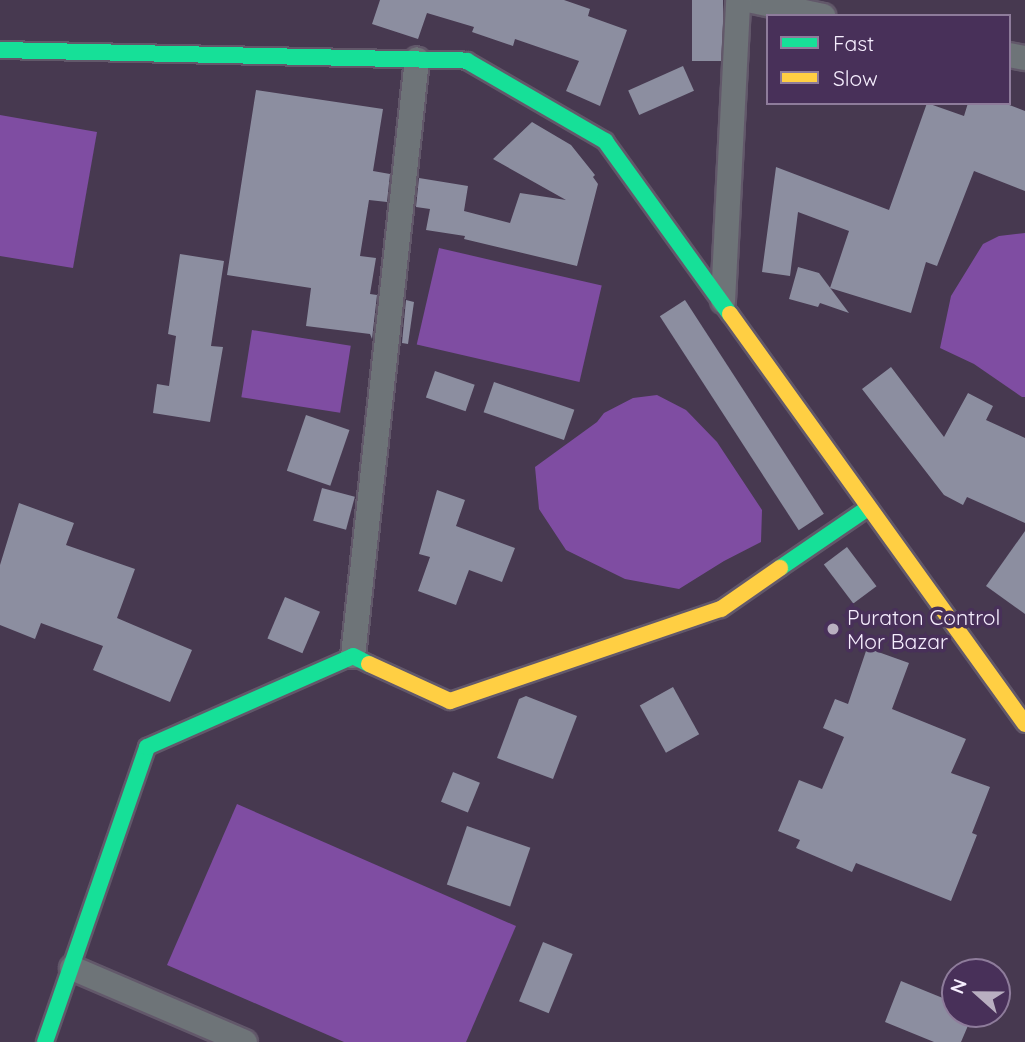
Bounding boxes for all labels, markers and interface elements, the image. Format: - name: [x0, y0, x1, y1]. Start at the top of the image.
- legend: [766, 14, 1011, 105]
- text: Fast: [833, 30, 874, 56]
- text: Slow: [833, 65, 878, 91]
- place label: Puraton Control Mor Bazar: [847, 604, 1000, 654]
- marker: Puraton Control Mor Bazar: [825, 621, 841, 637]
- north arrow: [941, 958, 1011, 1028]
- text: N: [945, 975, 972, 997]

